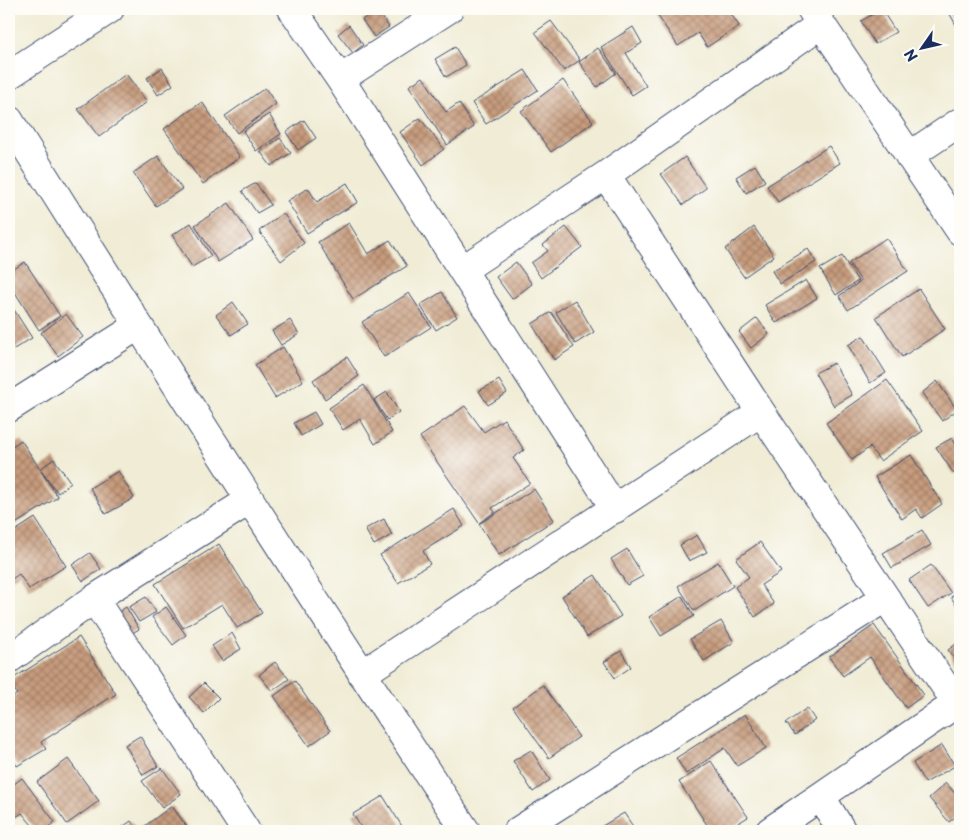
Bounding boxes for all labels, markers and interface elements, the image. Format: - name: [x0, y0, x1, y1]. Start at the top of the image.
- north arrow: [896, 22, 946, 72]
- text: N: [899, 45, 923, 66]

